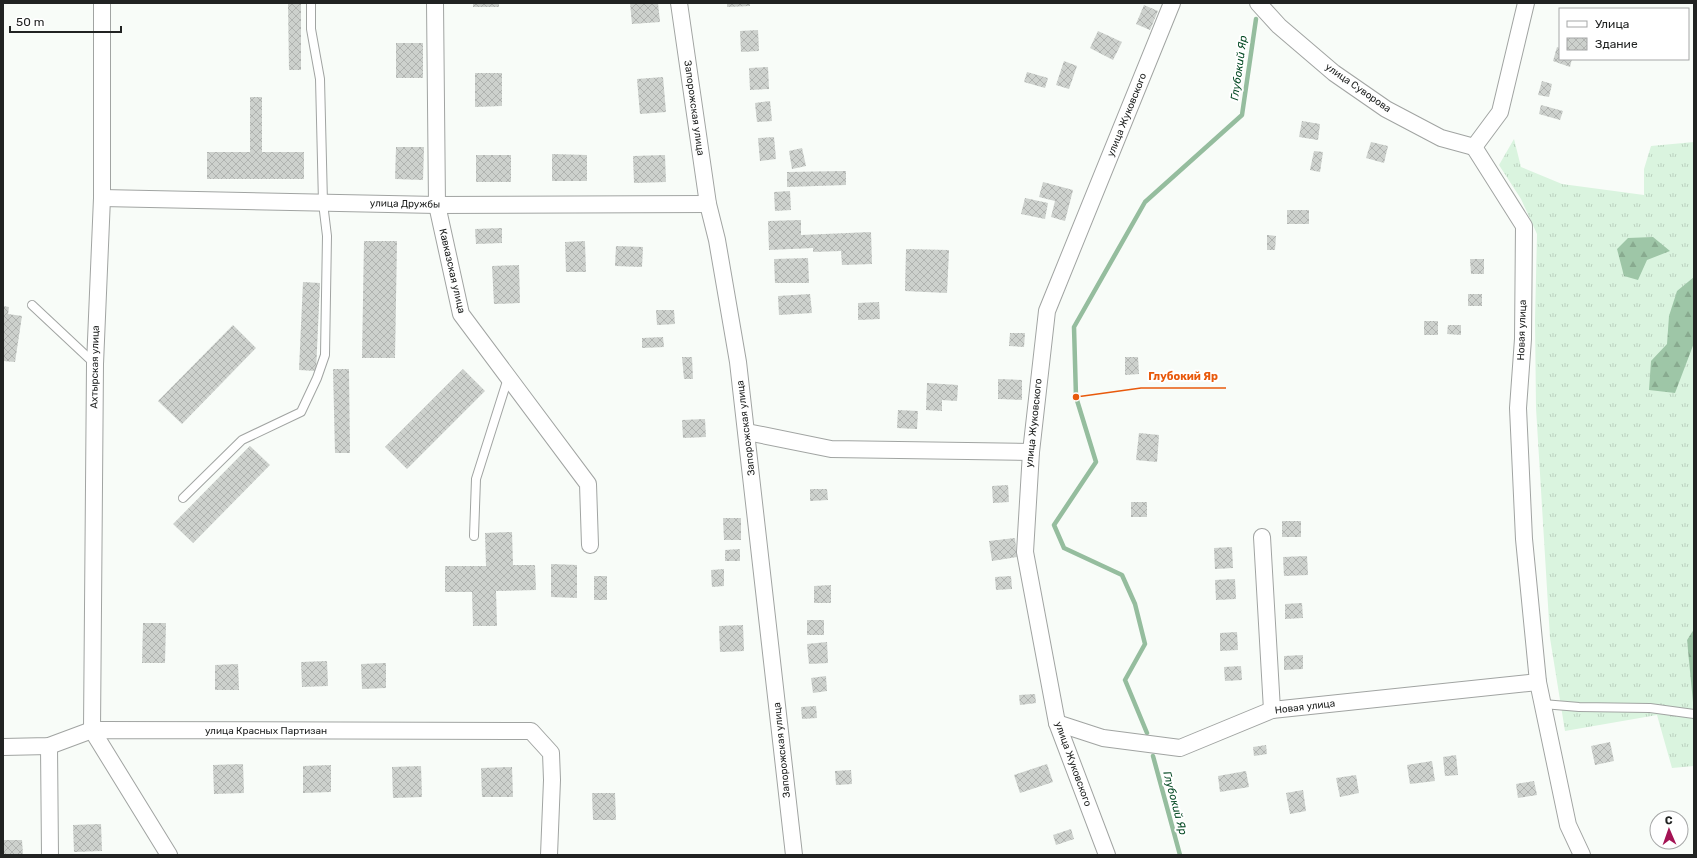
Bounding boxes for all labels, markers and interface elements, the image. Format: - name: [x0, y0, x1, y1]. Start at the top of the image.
- scale bar: [10, 8, 121, 34]
- legend: [1559, 8, 1689, 60]
- text: 50 m: [16, 15, 44, 29]
- text: Улица: [1595, 17, 1629, 31]
- water label: Глубокий Яр: [1228, 34, 1250, 101]
- text: Здание: [1595, 37, 1638, 51]
- street label: Запорожская улица: [681, 60, 707, 156]
- street label: улица Суворова: [1323, 61, 1393, 115]
- street label: улица Жуковского: [1105, 71, 1149, 159]
- street label: улица Дружбы: [370, 197, 440, 211]
- street label: Кавказская улица: [436, 227, 468, 315]
- street label: Новая улица: [1515, 299, 1529, 361]
- street label: Ахтырская улица: [88, 325, 102, 409]
- callout: Глубокий Яр: [1141, 365, 1226, 388]
- text: Глубокий Яр: [1148, 370, 1218, 383]
- street label: улица Жуковского: [1023, 378, 1045, 468]
- street label: Запорожская улица: [734, 380, 758, 476]
- street label: Новая улица: [1274, 697, 1336, 717]
- street label: Запорожская улица: [771, 702, 793, 798]
- street label: улица Жуковского: [1052, 720, 1094, 808]
- street label: улица Красных Партизан: [205, 725, 327, 737]
- water label: Глубокий Яр: [1160, 770, 1190, 837]
- north arrow: [1649, 810, 1689, 850]
- text: С: [1665, 814, 1673, 827]

